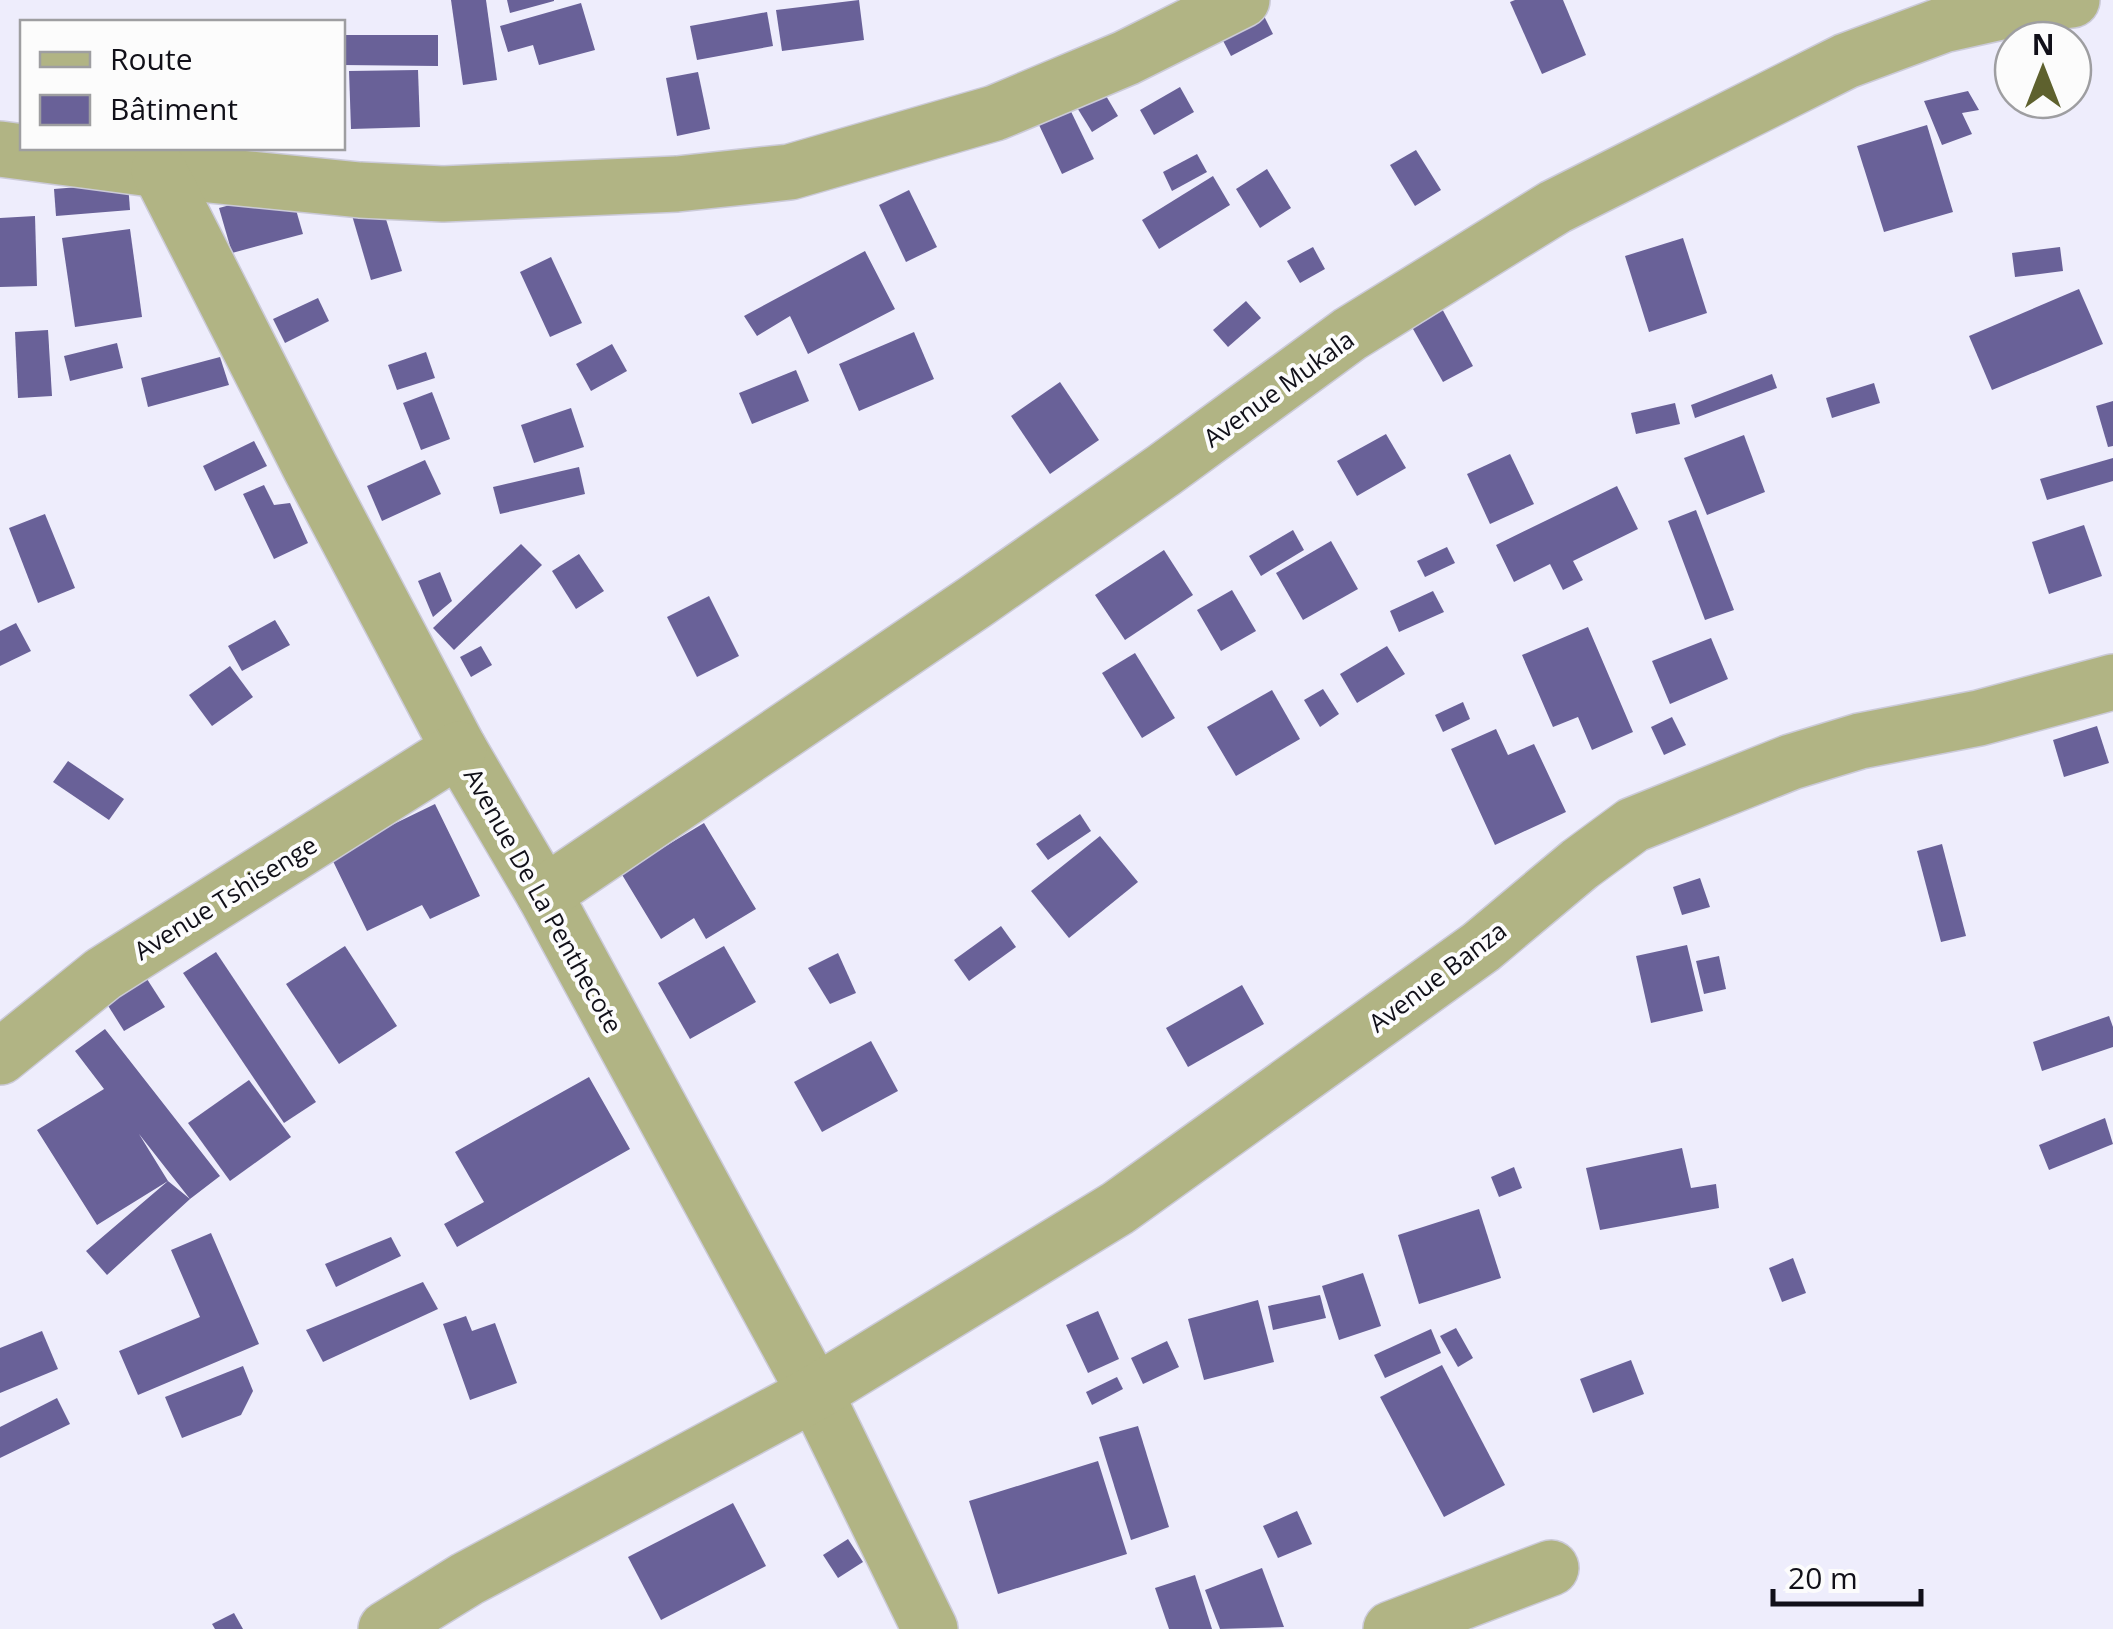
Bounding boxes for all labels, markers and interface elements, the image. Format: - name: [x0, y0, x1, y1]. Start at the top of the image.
- legend: [20, 20, 345, 150]
- north arrow: [1993, 20, 2093, 120]
- text: N: [2032, 25, 2054, 63]
- text: Route: [110, 38, 193, 79]
- text: Bâtiment: [110, 88, 238, 129]
- street label: Avenue Mukala: [1196, 322, 1360, 454]
- street label: Avenue De La Penthecote: [457, 761, 631, 1039]
- street label: Avenue Tshisenge: [127, 827, 323, 967]
- street label: Avenue Banza: [1361, 913, 1513, 1039]
- scale bar: [1773, 1544, 1920, 1606]
- text: 20 m: [1788, 1557, 1858, 1598]

